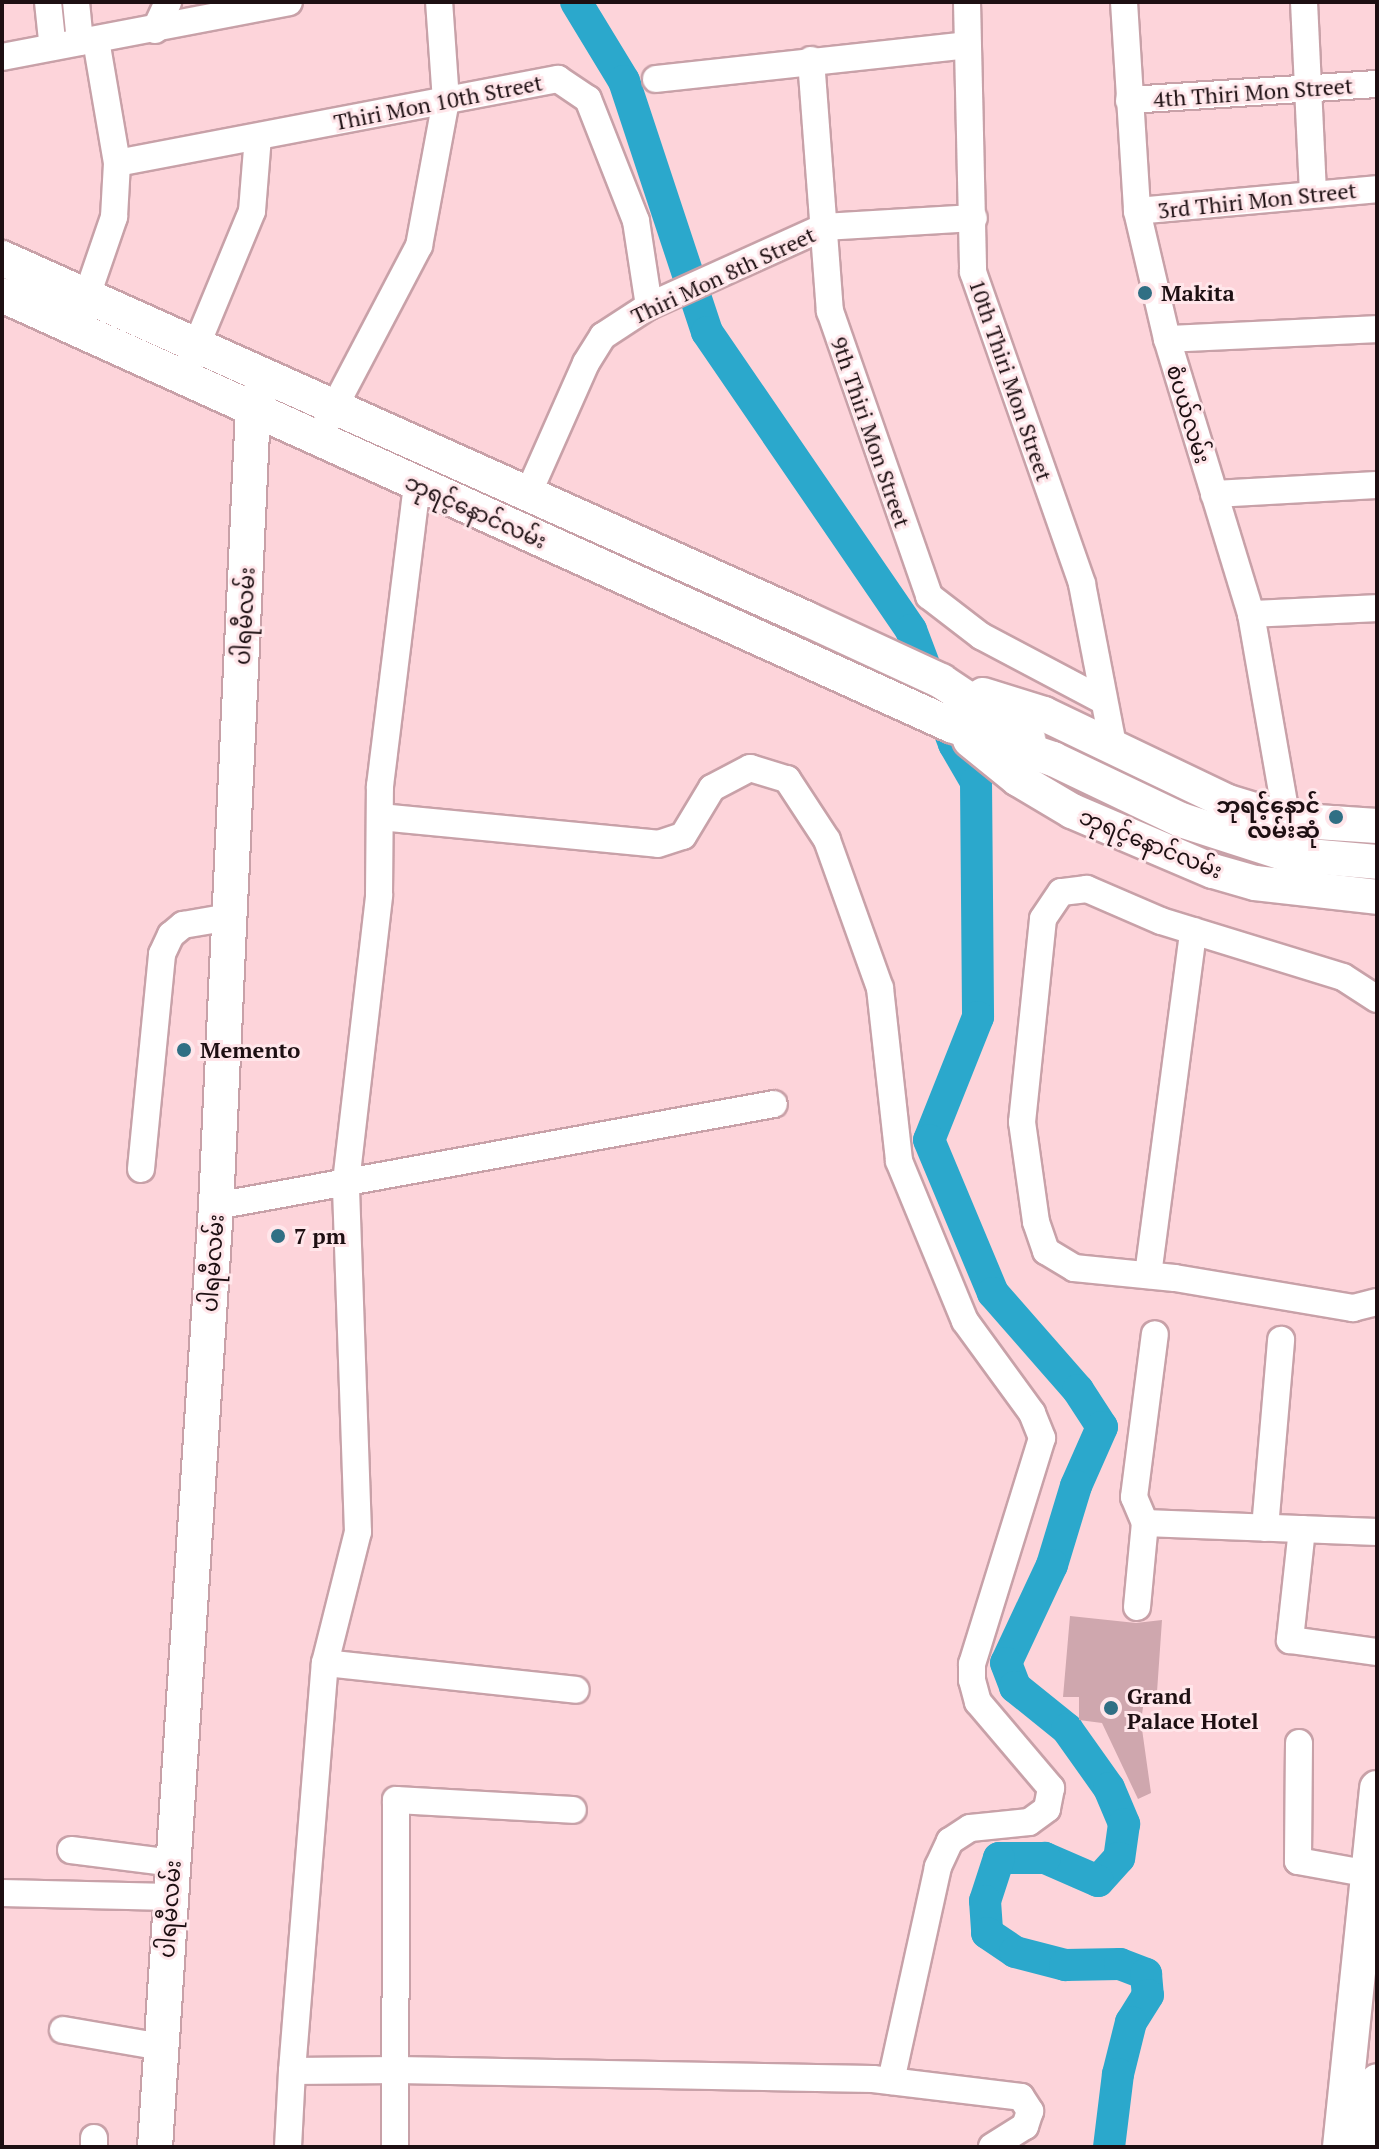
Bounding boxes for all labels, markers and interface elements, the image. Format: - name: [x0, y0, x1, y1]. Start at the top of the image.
- street label: Thiri Mon 10th Street: [332, 69, 544, 135]
- street label: 4th Thiri Mon Street: [1152, 72, 1354, 112]
- street label: 3rd Thiri Mon Street: [1156, 176, 1358, 224]
- street label: Thiri Mon 8th Street: [627, 221, 819, 329]
- street label: 10th Thiri Mon Street: [964, 276, 1058, 484]
- place label: Makita: [1161, 280, 1235, 306]
- marker: Makita: [1136, 284, 1154, 302]
- street label: 9th Thiri Mon Street: [826, 333, 916, 531]
- street label: စံပယ်လမ်း: [1162, 361, 1216, 467]
- street label: ဘုရင့်နောင်လမ်း: [401, 468, 551, 554]
- street label: ပါရမီလမ်း: [228, 566, 260, 666]
- place label: ဘုရင့်နောင် လမ်းဆုံ: [1216, 791, 1320, 842]
- street label: ဘုရင့်နောင်လမ်း: [1076, 802, 1226, 884]
- marker: ဘုရင့်နောင် လမ်းဆုံ: [1327, 808, 1345, 826]
- place label: Memento: [200, 1037, 300, 1063]
- marker: Memento: [175, 1041, 193, 1059]
- street label: ပါရမီလမ်း: [195, 1213, 229, 1313]
- place label: 7 pm: [294, 1223, 346, 1249]
- marker: 7 pm: [269, 1227, 287, 1245]
- place label: Grand Palace Hotel: [1127, 1682, 1259, 1734]
- marker: Grand Palace Hotel: [1102, 1699, 1120, 1717]
- street label: ပါရမီလမ်း: [152, 1859, 186, 1959]

